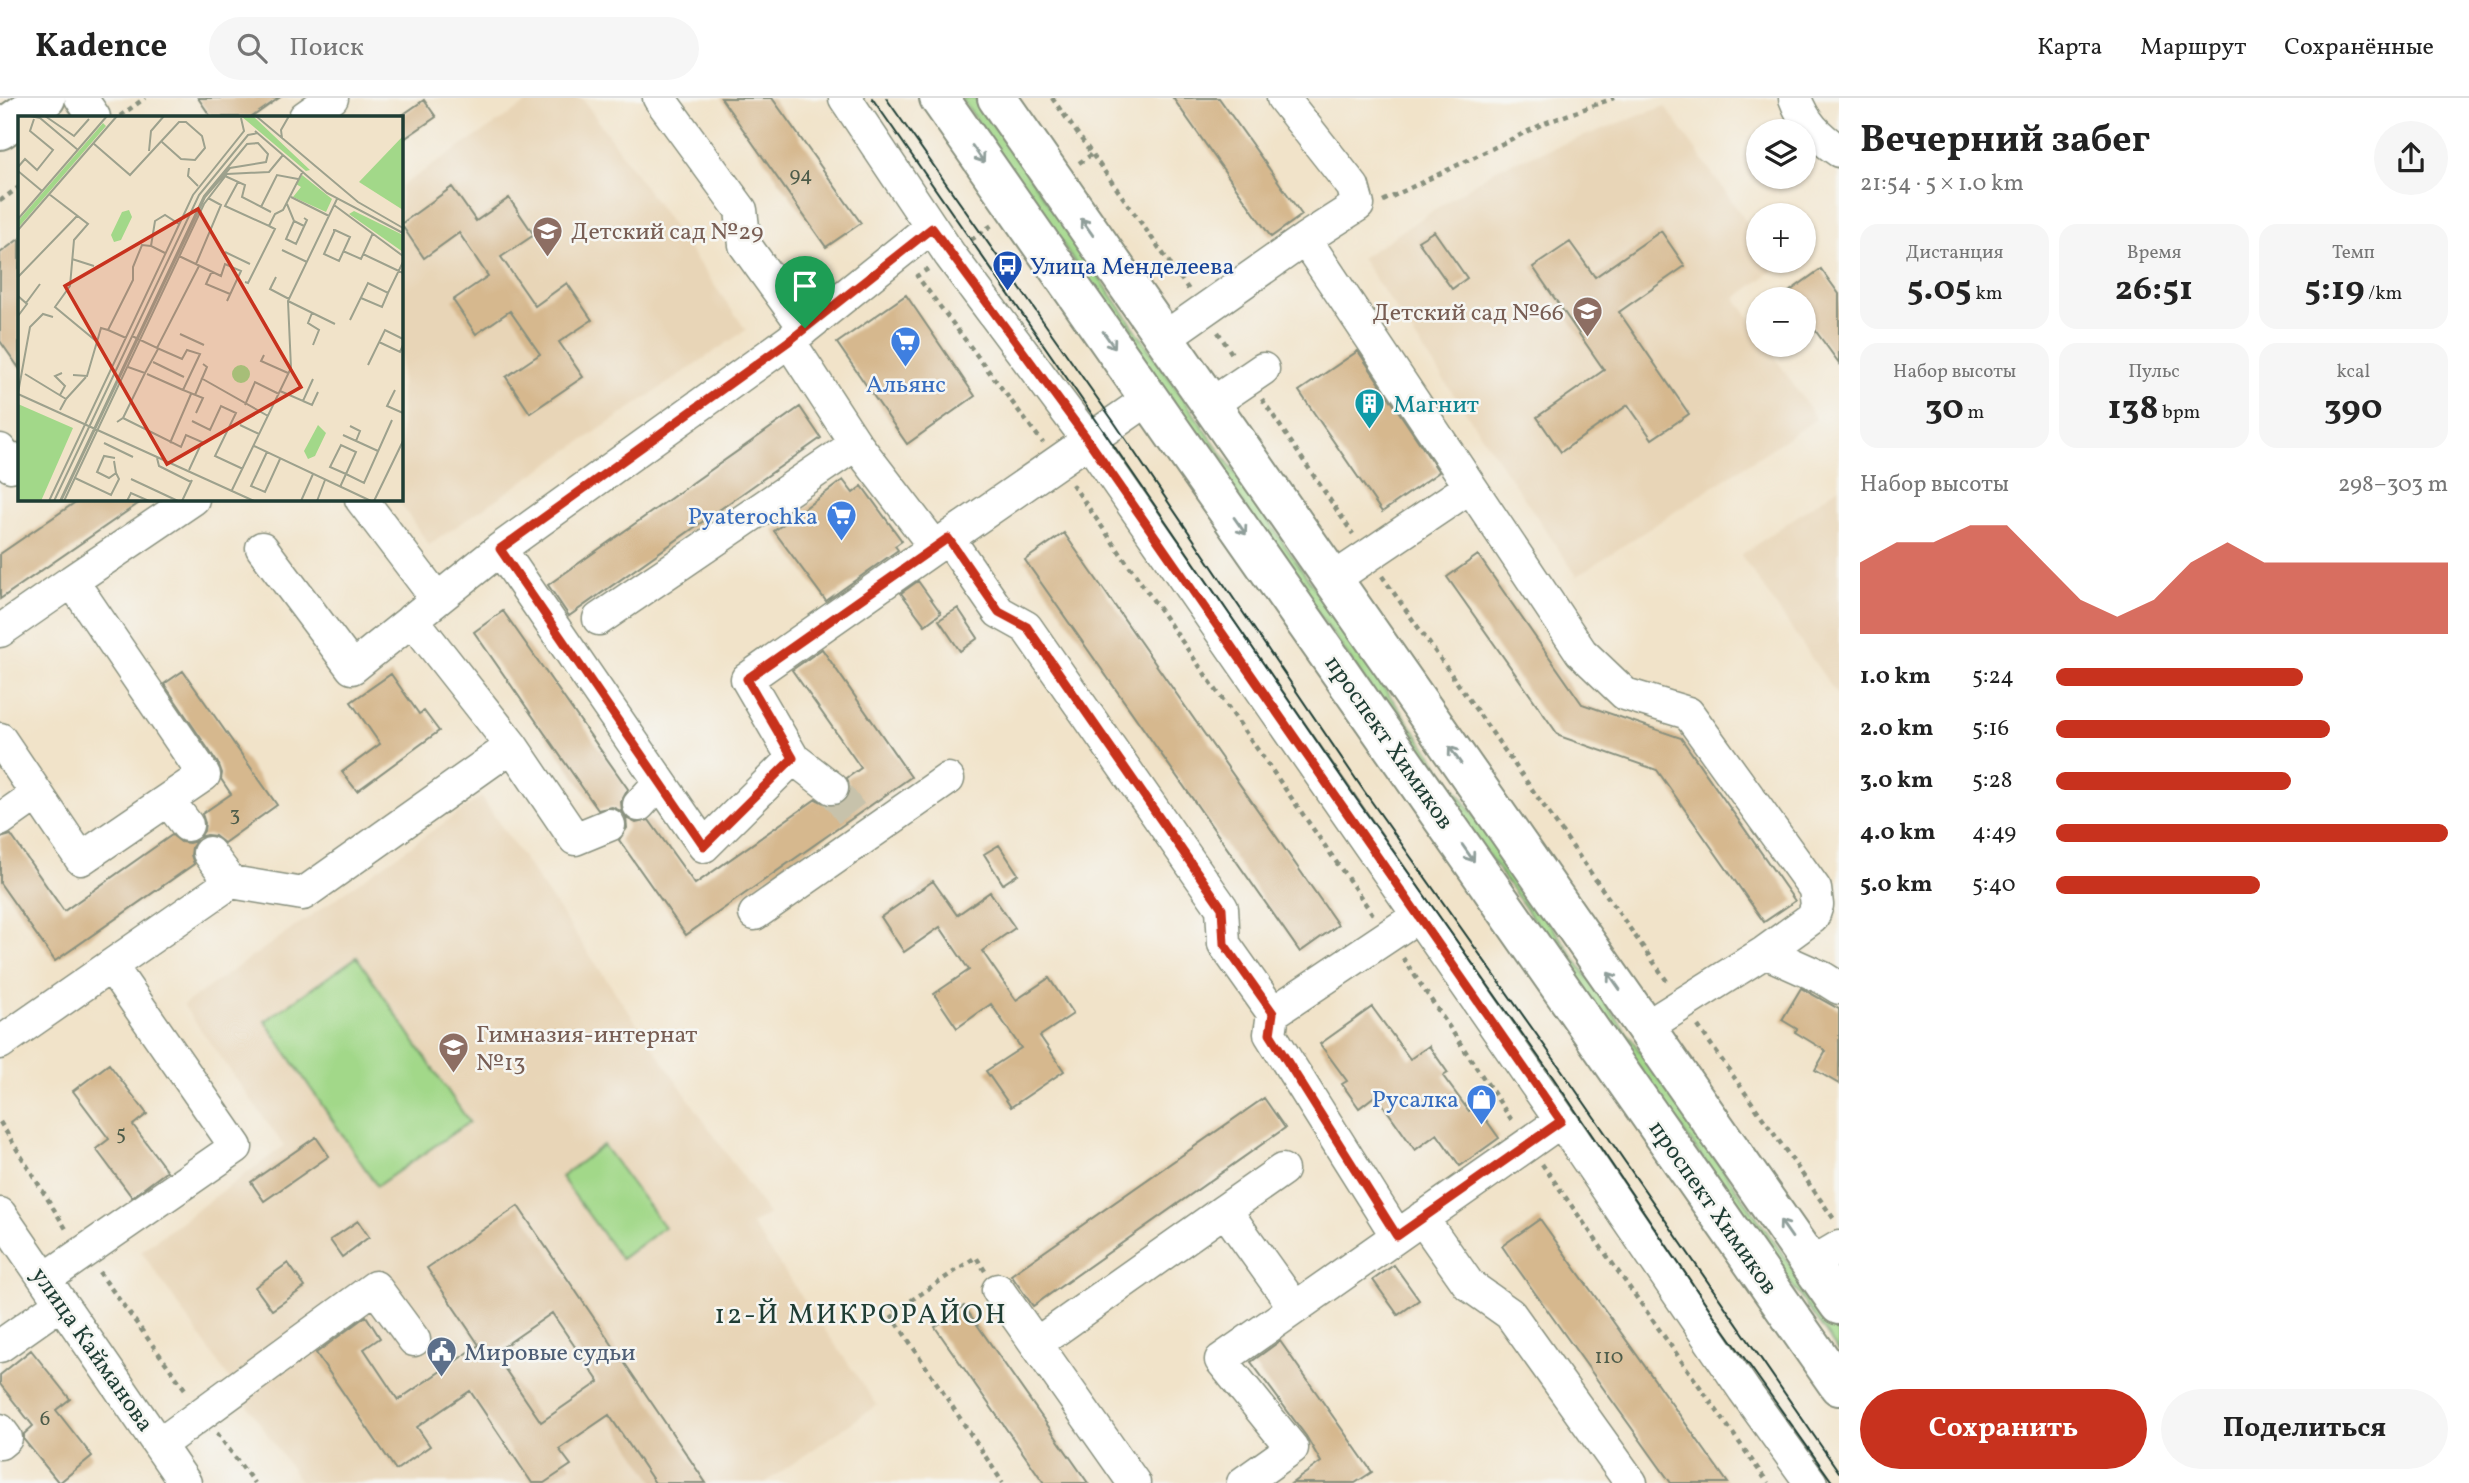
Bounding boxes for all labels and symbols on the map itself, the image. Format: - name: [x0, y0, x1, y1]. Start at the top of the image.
- inset map: [18, 116, 402, 500]
- one-way arrow: [971, 144, 985, 163]
- house number: 94: [790, 161, 812, 190]
- school or university icon: Детский сад №29: [531, 214, 565, 258]
- place label: Детский сад №29: [571, 216, 763, 250]
- one-way arrow: [1080, 218, 1094, 237]
- bus stop icon: Улица Менделеева: [990, 249, 1024, 293]
- place label: Улица Менделеева: [1030, 251, 1234, 285]
- pin: [775, 256, 835, 328]
- school or university icon: Детский сад №66: [1570, 295, 1604, 339]
- place label: Детский сад №66: [1372, 297, 1564, 331]
- supermarket icon: Альянс: [889, 325, 923, 369]
- one-way arrow: [1102, 330, 1116, 349]
- place label: Альянс: [866, 369, 946, 403]
- building icon: Магнит: [1353, 387, 1387, 431]
- place label: Магнит: [1393, 389, 1479, 423]
- supermarket icon: Pyaterochka: [824, 499, 858, 543]
- place label: Pyaterochka: [688, 501, 818, 535]
- one-way arrow: [1233, 516, 1247, 535]
- street label: проспект Химиков: [1316, 649, 1461, 837]
- one-way arrow: [1448, 746, 1462, 765]
- house number: 3: [230, 800, 240, 829]
- one-way arrow: [1461, 843, 1475, 862]
- one-way arrow: [1607, 972, 1621, 991]
- place label: Гимназия-интернат №13: [476, 1019, 697, 1081]
- school or university icon: Гимназия-интернат №13: [436, 1031, 470, 1075]
- shop icon: Русалка: [1465, 1082, 1499, 1126]
- place label: Русалка: [1372, 1084, 1459, 1118]
- street label: проспект Химиков: [1640, 1114, 1785, 1302]
- house number: 5: [116, 1119, 126, 1148]
- one-way arrow: [1779, 1220, 1793, 1239]
- street label: улица Кайманова: [22, 1261, 161, 1440]
- district label: 12-Й МИКРОРАЙОН: [714, 1296, 1008, 1335]
- public building icon: Мировые судьи: [424, 1335, 458, 1379]
- place label: Мировые судьи: [464, 1337, 636, 1371]
- house number: 110: [1595, 1343, 1623, 1372]
- house number: 6: [40, 1405, 50, 1434]

